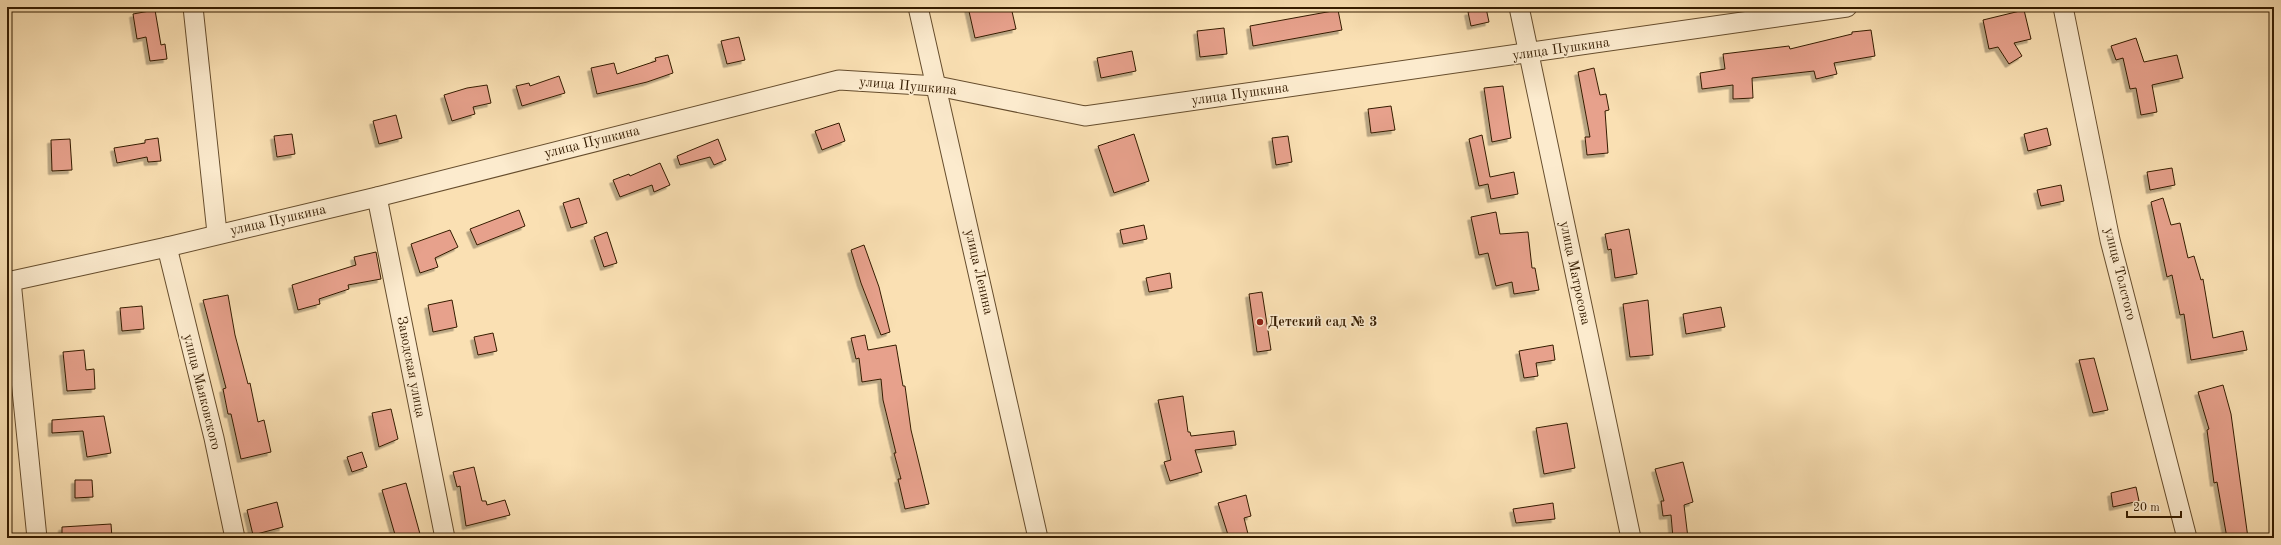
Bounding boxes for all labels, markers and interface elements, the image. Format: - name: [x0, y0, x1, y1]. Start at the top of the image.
- street label: улица Пушкина: [1512, 35, 1611, 63]
- street label: улица Пушкина: [859, 75, 958, 97]
- street label: улица Пушкина: [1191, 80, 1290, 108]
- street label: улица Пушкина: [543, 123, 641, 161]
- street label: улица Пушкина: [229, 202, 327, 238]
- street label: улица Матросова: [1557, 220, 1593, 326]
- street label: улица Толстого: [2102, 226, 2138, 322]
- street label: улица Ленина: [962, 228, 996, 316]
- street label: Заводская улица: [394, 315, 428, 419]
- place label: Детский сад № 3: [1268, 315, 1377, 329]
- marker: Детский сад № 3: [1255, 317, 1265, 327]
- street label: улица Маяковского: [181, 333, 223, 451]
- scale bar: [2127, 493, 2181, 519]
- text: 20 m: [2133, 502, 2160, 514]

